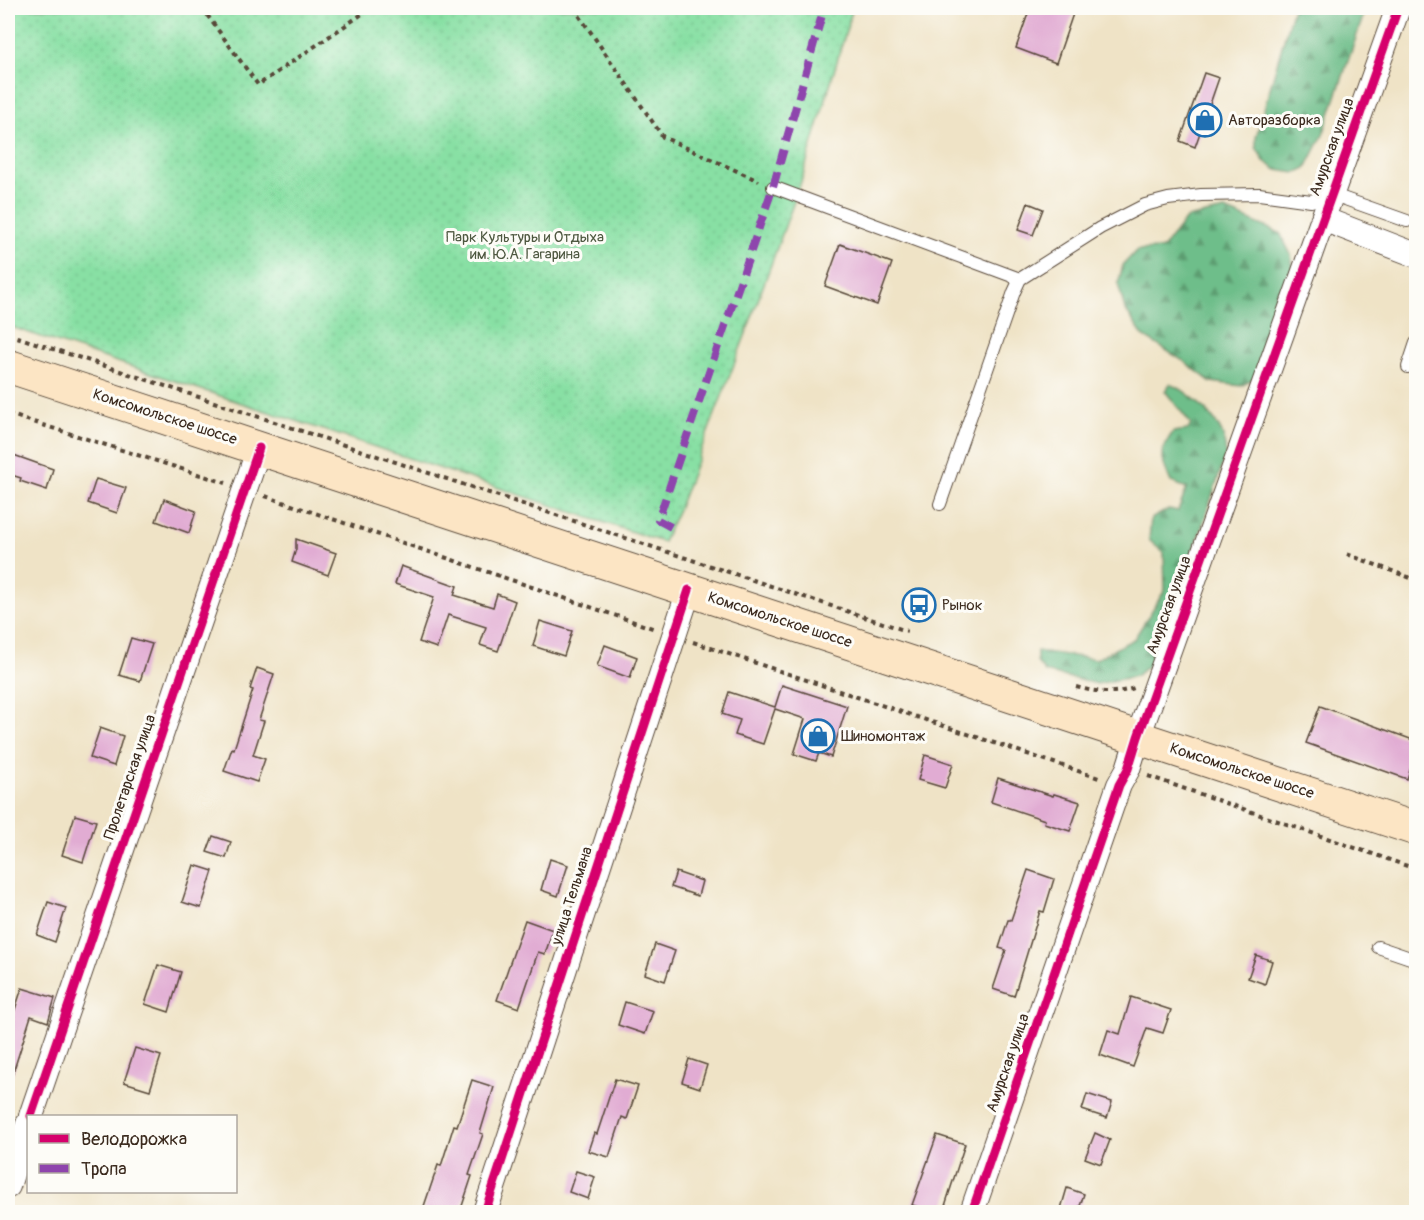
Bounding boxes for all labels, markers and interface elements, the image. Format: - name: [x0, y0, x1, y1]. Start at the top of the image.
- street label: Амурская улица: [1305, 95, 1359, 199]
- shop icon: Авторазборка: [1187, 102, 1223, 138]
- place label: Авторазборка: [1228, 111, 1320, 130]
- park label: Парк Культуры и Отдыха им. Ю.А. Гагарина: [446, 228, 604, 264]
- street label: Комсомольское шоссе: [91, 385, 240, 449]
- street label: Амурская улица: [1142, 553, 1196, 657]
- bus stop icon: Рынок: [901, 587, 937, 623]
- street label: Комсомольское шоссе: [706, 588, 855, 652]
- place label: Рынок: [942, 596, 983, 615]
- street label: Пролетарская улица: [100, 712, 160, 842]
- shop icon: Шиномонтаж: [800, 718, 836, 754]
- place label: Шиномонтаж: [841, 727, 925, 746]
- street label: Комсомольское шоссе: [1168, 739, 1317, 803]
- street label: улица Тельмана: [547, 844, 597, 949]
- street label: Амурская улица: [982, 1011, 1034, 1115]
- legend: [27, 1115, 237, 1193]
- text: Велодорожка: [81, 1128, 187, 1151]
- text: Тропа: [81, 1158, 127, 1181]

